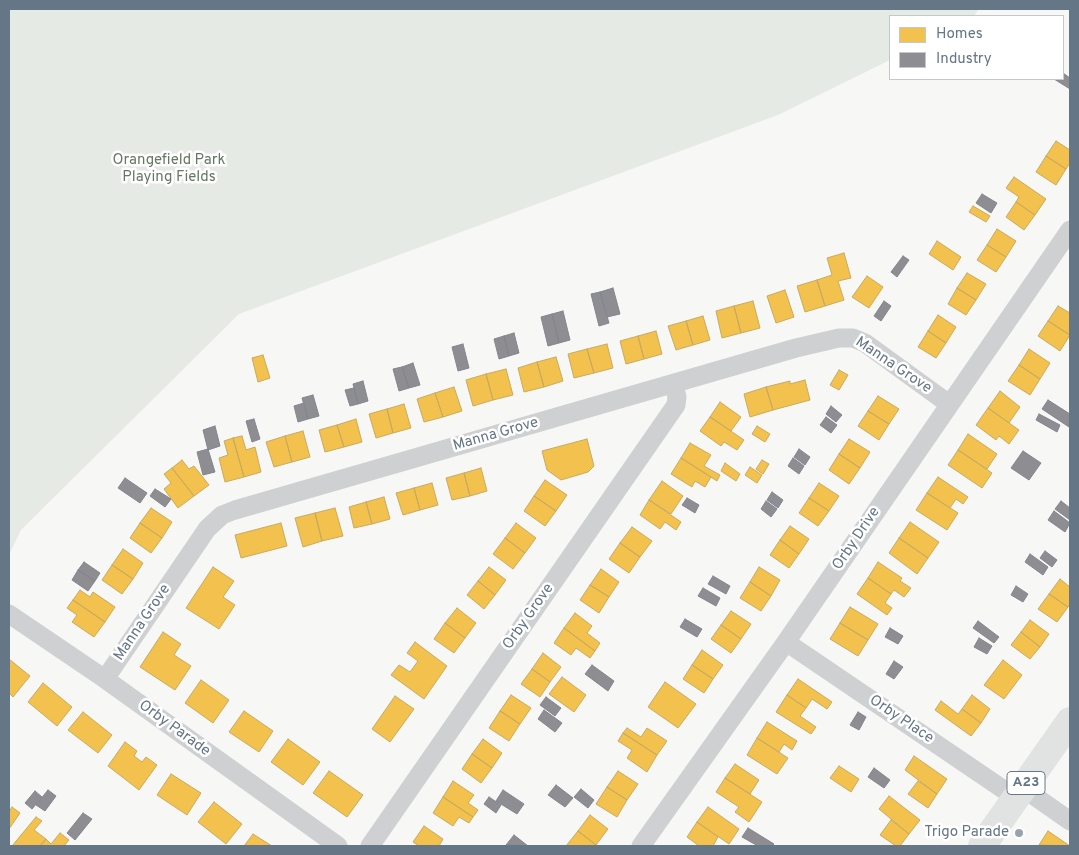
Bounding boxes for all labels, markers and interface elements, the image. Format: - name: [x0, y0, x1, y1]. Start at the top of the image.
- legend: [889, 15, 1064, 80]
- text: Homes: [936, 25, 983, 44]
- text: Industry: [936, 50, 992, 69]
- park label: Orangefield Park Playing Fields: [112, 152, 226, 187]
- street label: Manna Grove: [851, 334, 935, 398]
- street label: Manna Grove: [451, 414, 541, 456]
- street label: Orby Drive: [829, 504, 885, 574]
- street label: Manna Grove: [111, 581, 175, 665]
- street label: Orby Grove: [500, 581, 558, 653]
- street label: Orby Place: [865, 692, 937, 748]
- street label: Orby Parade: [135, 697, 213, 761]
- road number: A23: [1007, 771, 1045, 794]
- place label: Trigo Parade: [924, 824, 1009, 842]
- marker: Trigo Parade: [1013, 827, 1025, 839]

